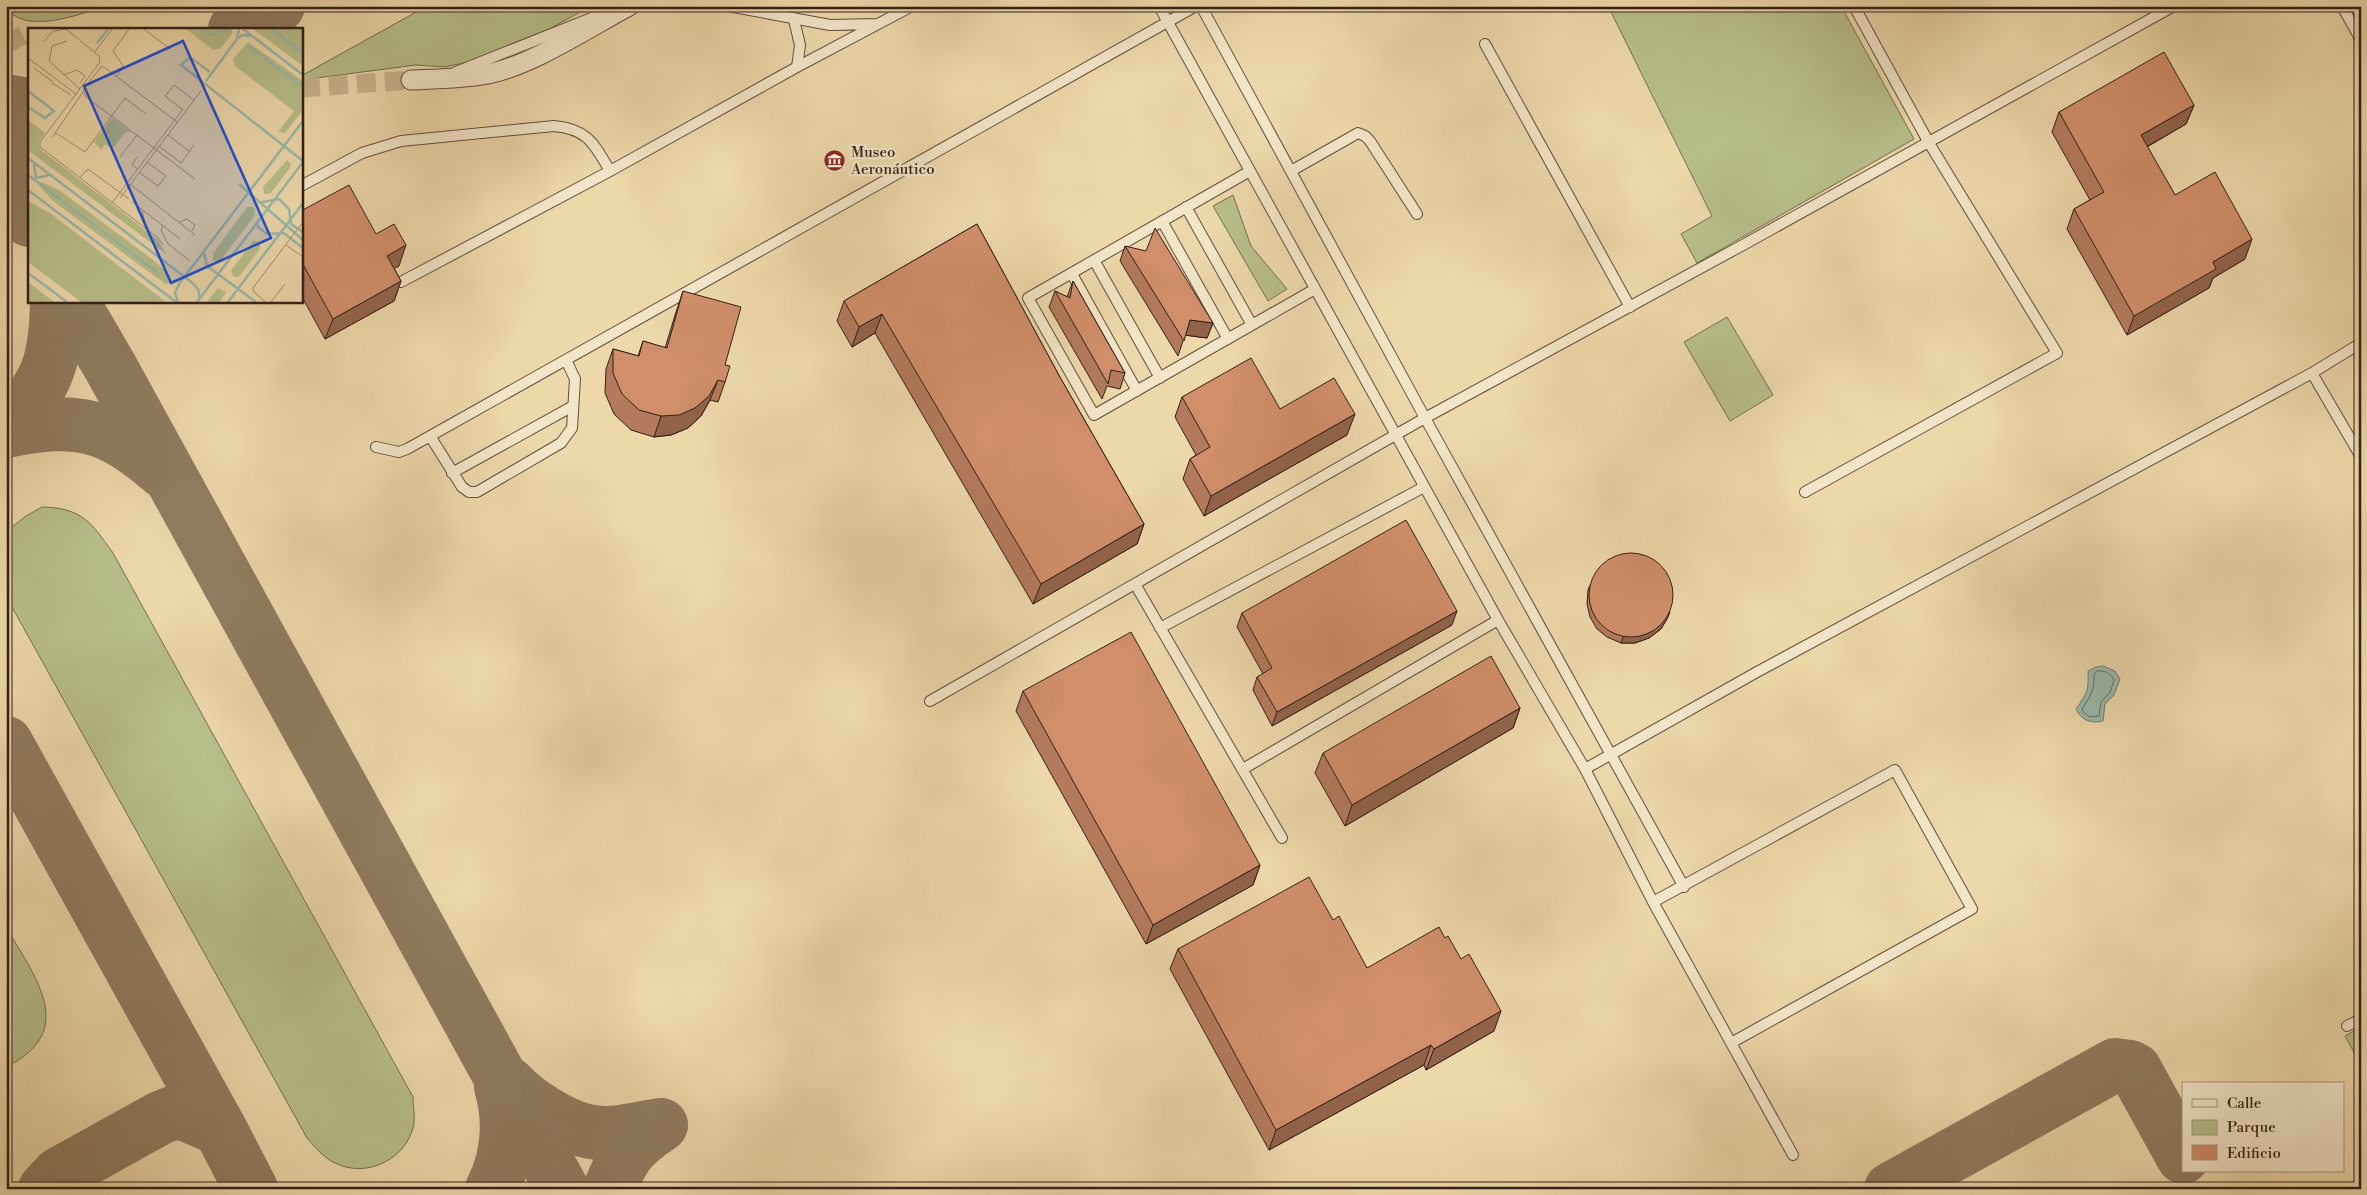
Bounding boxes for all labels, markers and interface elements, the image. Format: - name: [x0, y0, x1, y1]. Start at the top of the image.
- inset map: [28, 28, 302, 302]
- place label: Museo Aeronáutico: [850, 143, 935, 179]
- museum icon: Museo Aeronáutico: [823, 149, 847, 173]
- legend: [2182, 1082, 2344, 1172]
- text: Calle: [2227, 1094, 2261, 1113]
- text: Parque: [2227, 1118, 2276, 1137]
- text: Edificio: [2227, 1144, 2281, 1163]

